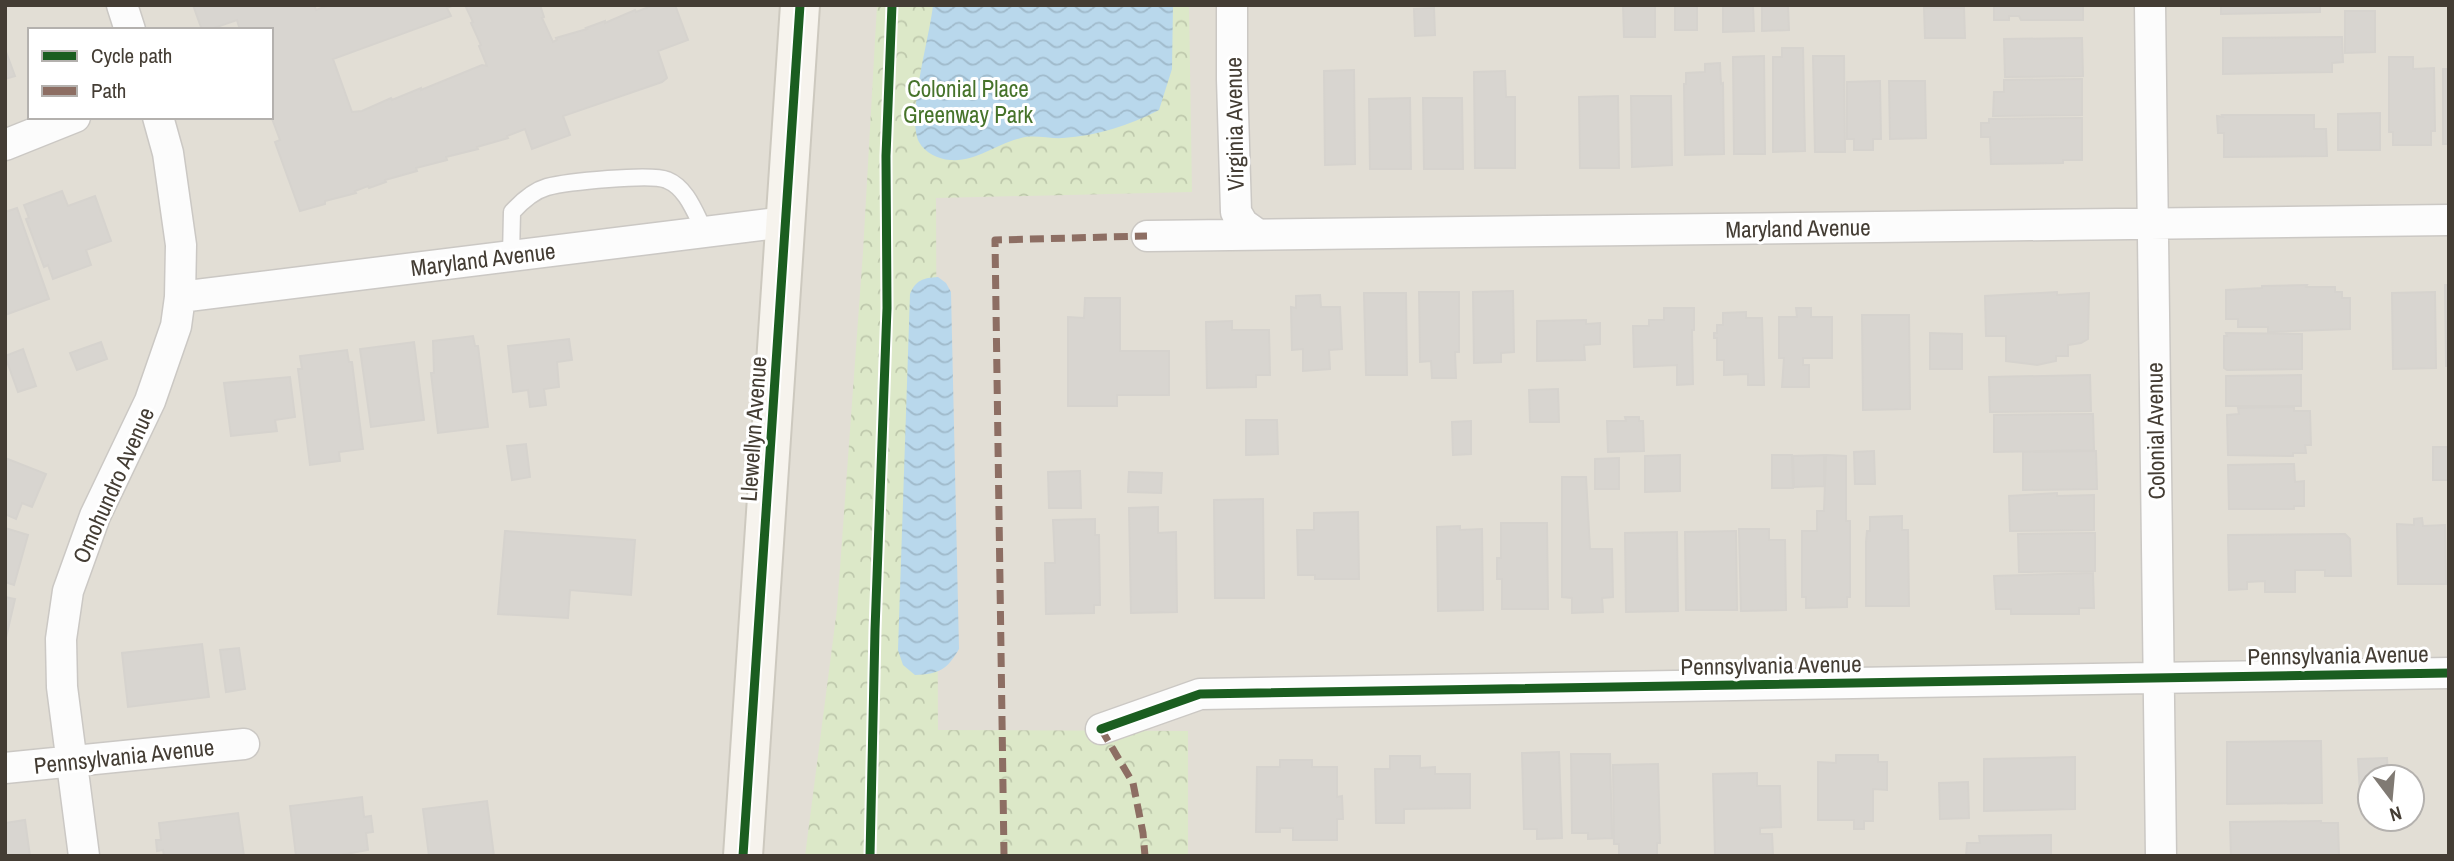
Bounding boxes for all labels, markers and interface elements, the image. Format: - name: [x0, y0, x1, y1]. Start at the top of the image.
- legend: [28, 28, 273, 119]
- text: Cycle path: [91, 41, 172, 70]
- street label: Virginia Avenue: [1217, 57, 1251, 191]
- park label: Colonial Place Greenway Park: [903, 73, 1034, 130]
- text: Path: [91, 76, 126, 105]
- street label: Maryland Avenue: [1725, 211, 1871, 245]
- street label: Maryland Avenue: [409, 235, 557, 283]
- street label: Llewellyn Avenue: [732, 355, 774, 503]
- street label: Colonial Avenue: [2138, 362, 2172, 500]
- street label: Omohundro Avenue: [65, 402, 161, 568]
- street label: Pennsylvania Avenue: [2247, 638, 2429, 672]
- street label: Pennsylvania Avenue: [1680, 648, 1862, 682]
- street label: Pennsylvania Avenue: [32, 731, 216, 781]
- north arrow: [2356, 763, 2426, 833]
- text: N: [2387, 800, 2405, 828]

